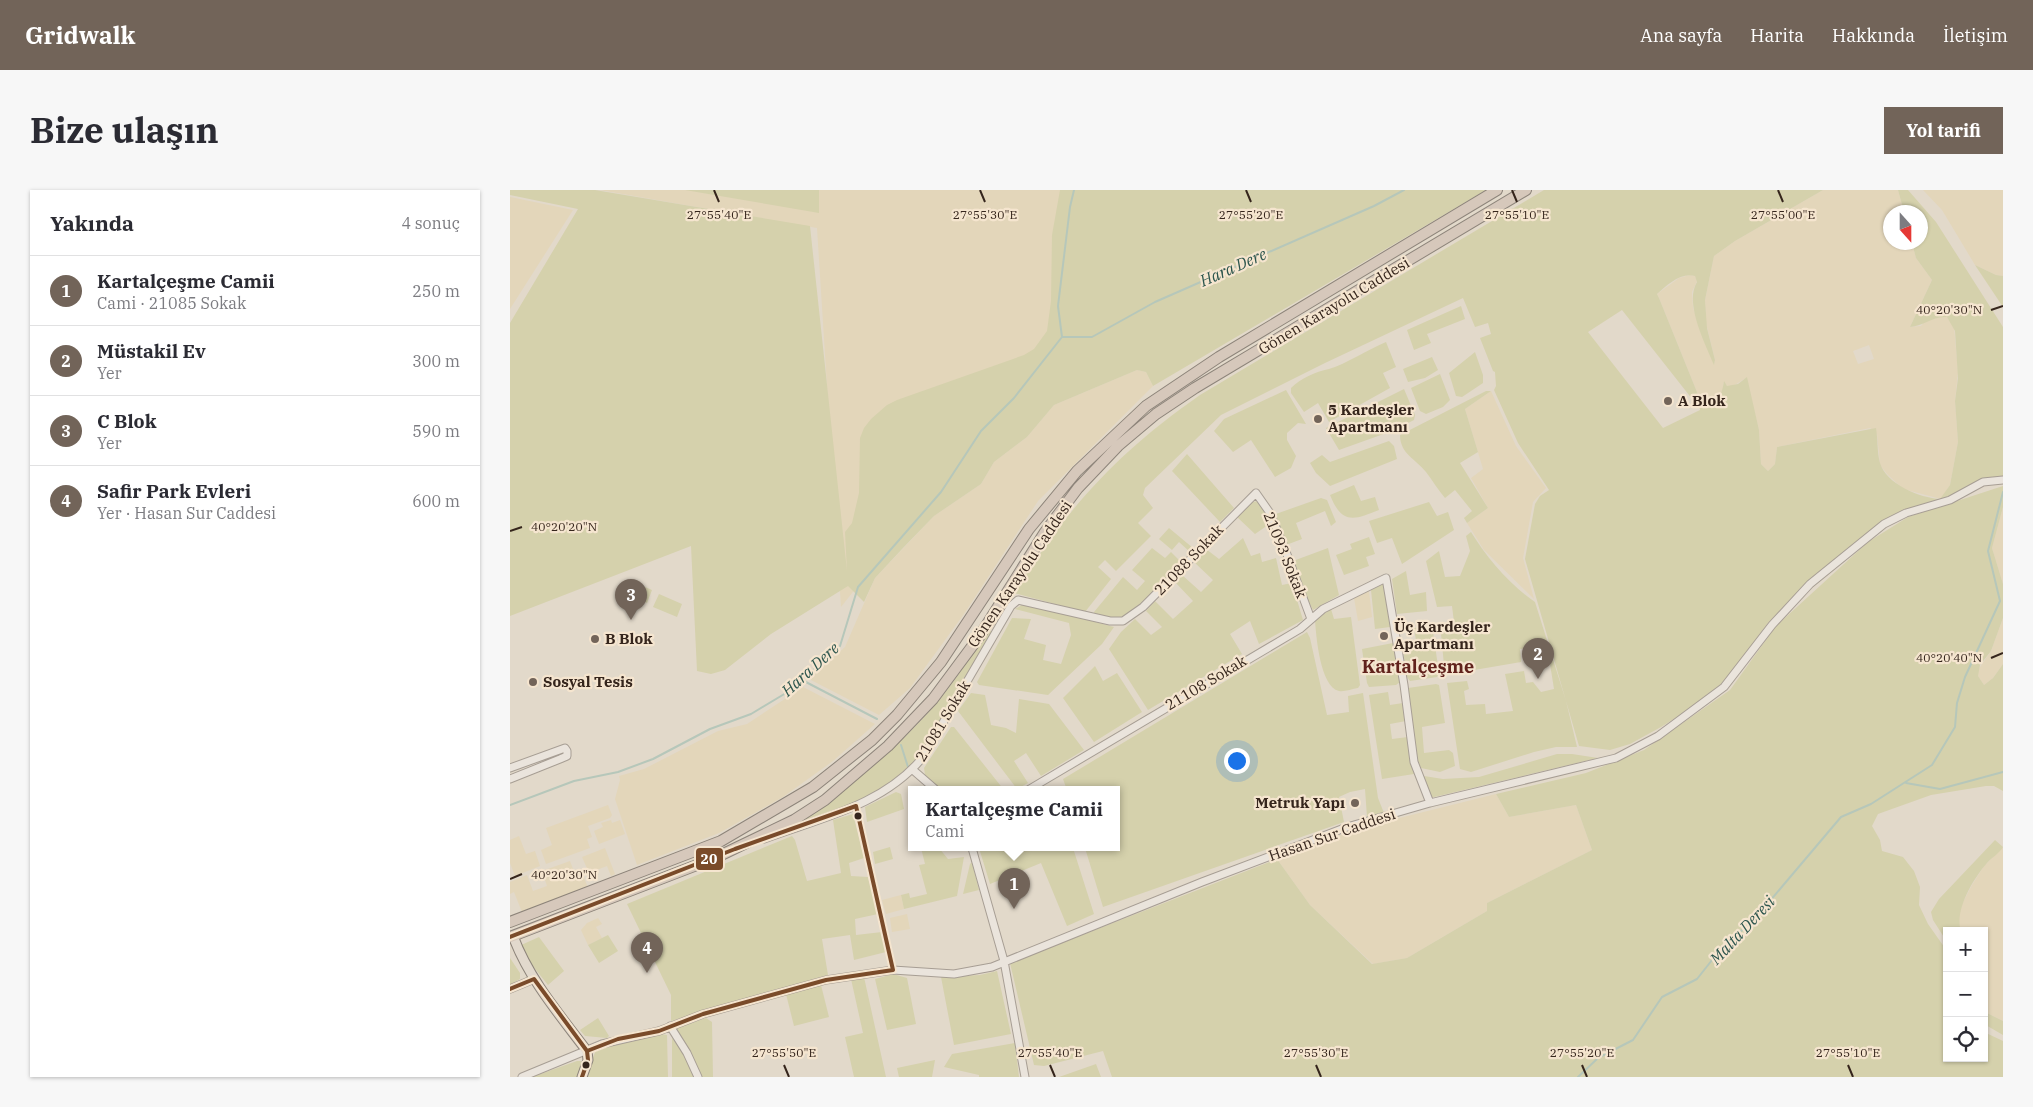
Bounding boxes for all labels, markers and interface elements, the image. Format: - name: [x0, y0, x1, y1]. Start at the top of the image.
- text: Gridwalk: [25, 19, 135, 51]
- text: Ana sayfa: [1640, 24, 1722, 47]
- text: Harita: [1750, 24, 1804, 47]
- text: Hakkında: [1832, 24, 1915, 47]
- text: İletişim: [1943, 24, 2008, 47]
- text: Bize ulaşın: [30, 107, 219, 153]
- button: Yol tarifi: [1884, 107, 2003, 154]
- north arrow: [1883, 205, 1928, 250]
- text: 27°55'40"E: [687, 207, 751, 222]
- text: 27°55'30"E: [953, 207, 1017, 222]
- text: 27°55'20"E: [1219, 207, 1283, 222]
- text: 27°55'10"E: [1485, 207, 1549, 222]
- text: 27°55'00"E: [1751, 207, 1815, 222]
- text: Yakında: [50, 209, 134, 237]
- text: 4 sonuç: [401, 213, 460, 233]
- water label: Hara Dere: [1196, 243, 1269, 291]
- street label: Gönen Karayolu Caddesi: [1255, 253, 1413, 358]
- text: Kartalçeşme Camii: [97, 269, 275, 293]
- text: 1: [61, 281, 71, 301]
- text: 250 m: [412, 281, 460, 301]
- text: Cami · 21085 Sokak: [97, 293, 246, 313]
- text: 40°20'30"N: [1916, 302, 1982, 317]
- text: Müstakil Ev: [97, 339, 206, 363]
- text: 2: [61, 351, 71, 371]
- text: 300 m: [412, 351, 460, 371]
- text: Yer: [97, 363, 122, 383]
- place label: A Blok: [1678, 391, 1726, 410]
- marker: A Blok: [1662, 395, 1674, 407]
- place label: 5 Kardeşler Apartmanı: [1328, 400, 1415, 436]
- text: C Blok: [97, 409, 157, 433]
- marker: 5 Kardeşler Apartmanı: [1312, 413, 1324, 425]
- text: 3: [61, 421, 71, 441]
- text: 590 m: [412, 421, 460, 441]
- text: Yer: [97, 433, 122, 453]
- text: Safir Park Evleri: [97, 479, 251, 503]
- text: 4: [61, 491, 71, 511]
- text: 600 m: [412, 491, 460, 511]
- street label: Gönen Karayolu Caddesi: [963, 497, 1076, 651]
- text: Yer · Hasan Sur Caddesi: [97, 503, 276, 523]
- street label: 21093 Sokak: [1260, 509, 1311, 601]
- text: 40°20'20"N: [531, 519, 597, 534]
- street label: 21088 Sokak: [1150, 520, 1227, 599]
- pin: 3: [615, 579, 647, 620]
- place label: Üç Kardeşler Apartmanı: [1394, 617, 1491, 653]
- place label: B Blok: [605, 629, 653, 648]
- marker: Üç Kardeşler Apartmanı: [1378, 630, 1390, 642]
- marker: B Blok: [589, 633, 601, 645]
- water label: Hara Dere: [776, 638, 843, 701]
- pin: 2: [1522, 638, 1554, 679]
- text: 40°20'40"N: [1916, 650, 1982, 665]
- street label: 21108 Sokak: [1162, 651, 1250, 714]
- district label: Kartalçeşme: [1362, 655, 1474, 678]
- place label: Sosyal Tesis: [543, 672, 633, 691]
- marker: Sosyal Tesis: [527, 676, 539, 688]
- street label: 21081 Sokak: [911, 676, 974, 765]
- your location: [1224, 748, 1250, 774]
- popup: [908, 786, 1120, 851]
- place label: Metruk Yapı: [1255, 793, 1345, 812]
- text: Kartalçeşme Camii: [925, 797, 1103, 821]
- marker: Metruk Yapı: [1349, 797, 1361, 809]
- street label: Hasan Sur Caddesi: [1266, 804, 1398, 865]
- unlabelled marker: [853, 811, 863, 821]
- text: Cami: [925, 821, 964, 841]
- line badge: 20: [695, 847, 724, 871]
- text: 20: [701, 850, 717, 868]
- text: 40°20'30"N: [531, 867, 597, 882]
- pin: 1: [998, 868, 1030, 909]
- water label: Malta Deresi: [1705, 892, 1779, 969]
- map controls: [1943, 927, 1988, 1062]
- button: +: [1943, 927, 1988, 972]
- pin: 4: [631, 932, 663, 973]
- button: −: [1943, 972, 1988, 1017]
- button: locate: [1943, 1017, 1988, 1062]
- text: 27°55'50"E: [752, 1045, 816, 1060]
- text: 27°55'40"E: [1018, 1045, 1082, 1060]
- text: 27°55'30"E: [1284, 1045, 1348, 1060]
- text: 27°55'20"E: [1550, 1045, 1614, 1060]
- text: 27°55'10"E: [1816, 1045, 1880, 1060]
- unlabelled marker: [581, 1060, 591, 1070]

